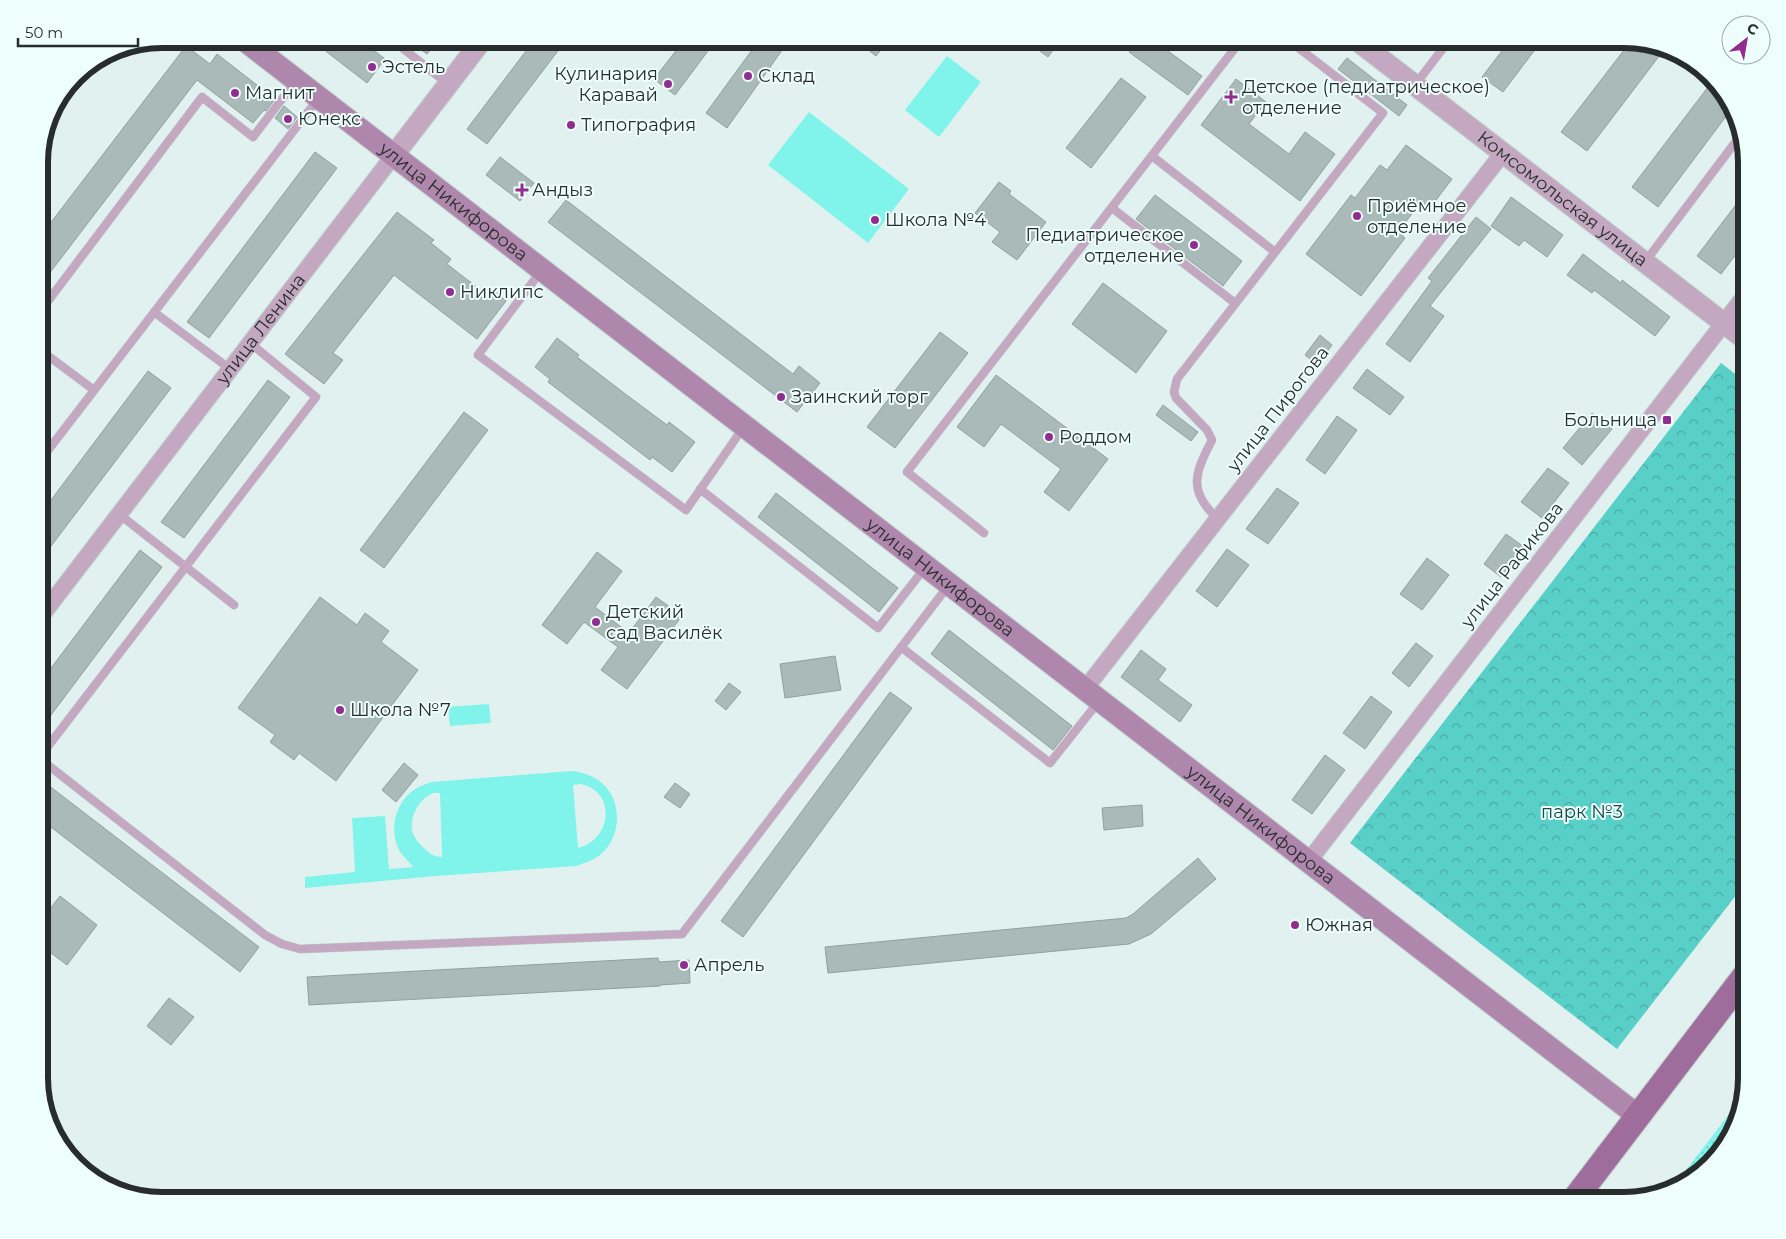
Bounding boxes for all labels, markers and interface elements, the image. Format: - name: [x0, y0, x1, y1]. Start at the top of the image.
- scale bar: [18, 15, 138, 47]
- north arrow: [1721, 15, 1771, 65]
- text: С: [1744, 19, 1762, 39]
- text: 50 m: [25, 23, 63, 42]
- place label: Эстель: [382, 56, 445, 78]
- marker: Эстель: [366, 61, 378, 73]
- place label: Кулинария Каравай: [554, 63, 658, 106]
- place label: Склад: [758, 65, 815, 87]
- marker: Склад: [742, 70, 754, 82]
- place label: Детское (педиатрическое) отделение: [1242, 76, 1490, 119]
- marker: Кулинария Каравай: [662, 78, 674, 90]
- place label: Магнит: [245, 82, 315, 104]
- marker: Магнит: [229, 87, 241, 99]
- marker: Детское (педиатрическое) отделение: [1224, 90, 1238, 104]
- place label: Юнекс: [298, 108, 361, 130]
- marker: Юнекс: [282, 113, 294, 125]
- place label: Типография: [581, 114, 696, 136]
- marker: Типография: [565, 119, 577, 131]
- street label: Комсомольская улица: [1473, 126, 1652, 271]
- street label: улица Никифорова: [374, 137, 532, 266]
- place label: Андыз: [532, 179, 593, 201]
- marker: Андыз: [516, 184, 528, 196]
- place label: Приёмное отделение: [1367, 195, 1467, 238]
- place label: Школа №4: [885, 209, 986, 231]
- marker: Приёмное отделение: [1351, 210, 1363, 222]
- marker: Школа №4: [869, 214, 881, 226]
- place label: Педиатрическое отделение: [1026, 224, 1184, 267]
- marker: Педиатрическое отделение: [1188, 239, 1200, 251]
- street label: улица Ленина: [211, 269, 310, 390]
- place label: Никлипс: [460, 281, 544, 303]
- marker: Никлипс: [444, 286, 456, 298]
- street label: улица Пирогова: [1222, 342, 1334, 477]
- place label: Заинский торг: [791, 386, 928, 408]
- marker: Заинский торг: [775, 391, 787, 403]
- place label: Больница: [1564, 409, 1657, 431]
- marker: Больница: [1661, 414, 1673, 426]
- place label: Роддом: [1059, 426, 1132, 448]
- marker: Роддом: [1043, 431, 1055, 443]
- street label: улица Рафикова: [1455, 498, 1568, 633]
- street label: улица Никифорова: [861, 513, 1019, 642]
- place label: Детский сад Василёк: [606, 601, 723, 644]
- marker: Детский сад Василёк: [590, 616, 602, 628]
- place label: Школа №7: [350, 699, 451, 721]
- marker: Школа №7: [334, 704, 346, 716]
- street label: улица Никифорова: [1181, 760, 1340, 889]
- park label: парк №3: [1541, 801, 1623, 823]
- place label: Южная: [1305, 914, 1373, 936]
- marker: Южная: [1289, 919, 1301, 931]
- place label: Апрель: [694, 954, 764, 976]
- marker: Апрель: [678, 959, 690, 971]

